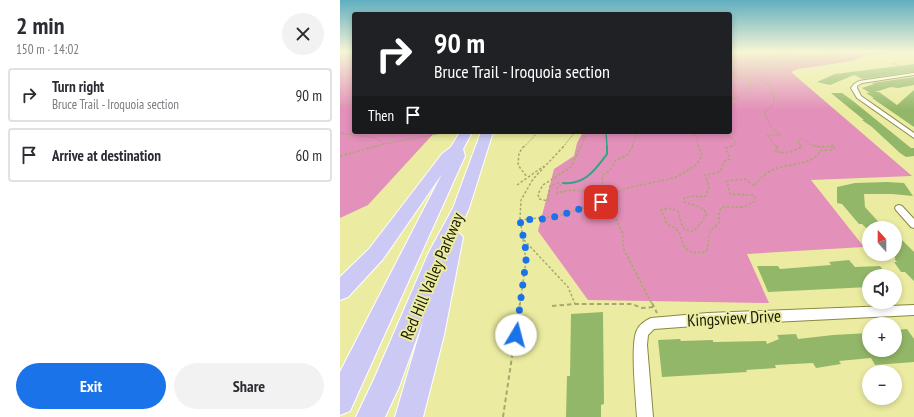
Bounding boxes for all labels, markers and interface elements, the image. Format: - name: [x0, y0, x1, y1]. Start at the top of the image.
- text: 2 min: [16, 10, 64, 41]
- button: close: [282, 13, 324, 55]
- text: 90 m: [434, 24, 485, 61]
- icon: right: [368, 28, 420, 80]
- text: 150 m · 14:02: [16, 41, 79, 58]
- text: Bruce Trail - Iroquoia section: [434, 60, 610, 83]
- text: Turn right: [52, 77, 104, 96]
- icon: right: [18, 84, 40, 106]
- text: 90 m: [296, 86, 322, 105]
- text: Bruce Trail - Iroquoia section: [52, 96, 179, 113]
- icon: arrive: [402, 104, 424, 126]
- text: Then: [368, 106, 394, 125]
- icon: arrive: [18, 144, 40, 166]
- text: Arrive at destination: [52, 146, 161, 165]
- text: 60 m: [296, 146, 322, 165]
- pin: [584, 185, 618, 219]
- icon: arrive: [590, 191, 612, 213]
- street label: Red Hill Valley Parkway: [395, 209, 469, 343]
- north arrow: [862, 221, 902, 261]
- map controls: [862, 221, 902, 405]
- button: sound: [862, 269, 902, 309]
- street label: Kingsview Drive: [686, 305, 782, 331]
- position arrow: [495, 314, 537, 356]
- button: +: [862, 317, 902, 357]
- button: Exit: [16, 363, 166, 409]
- button: Share: [174, 363, 324, 409]
- button: −: [862, 365, 902, 405]

